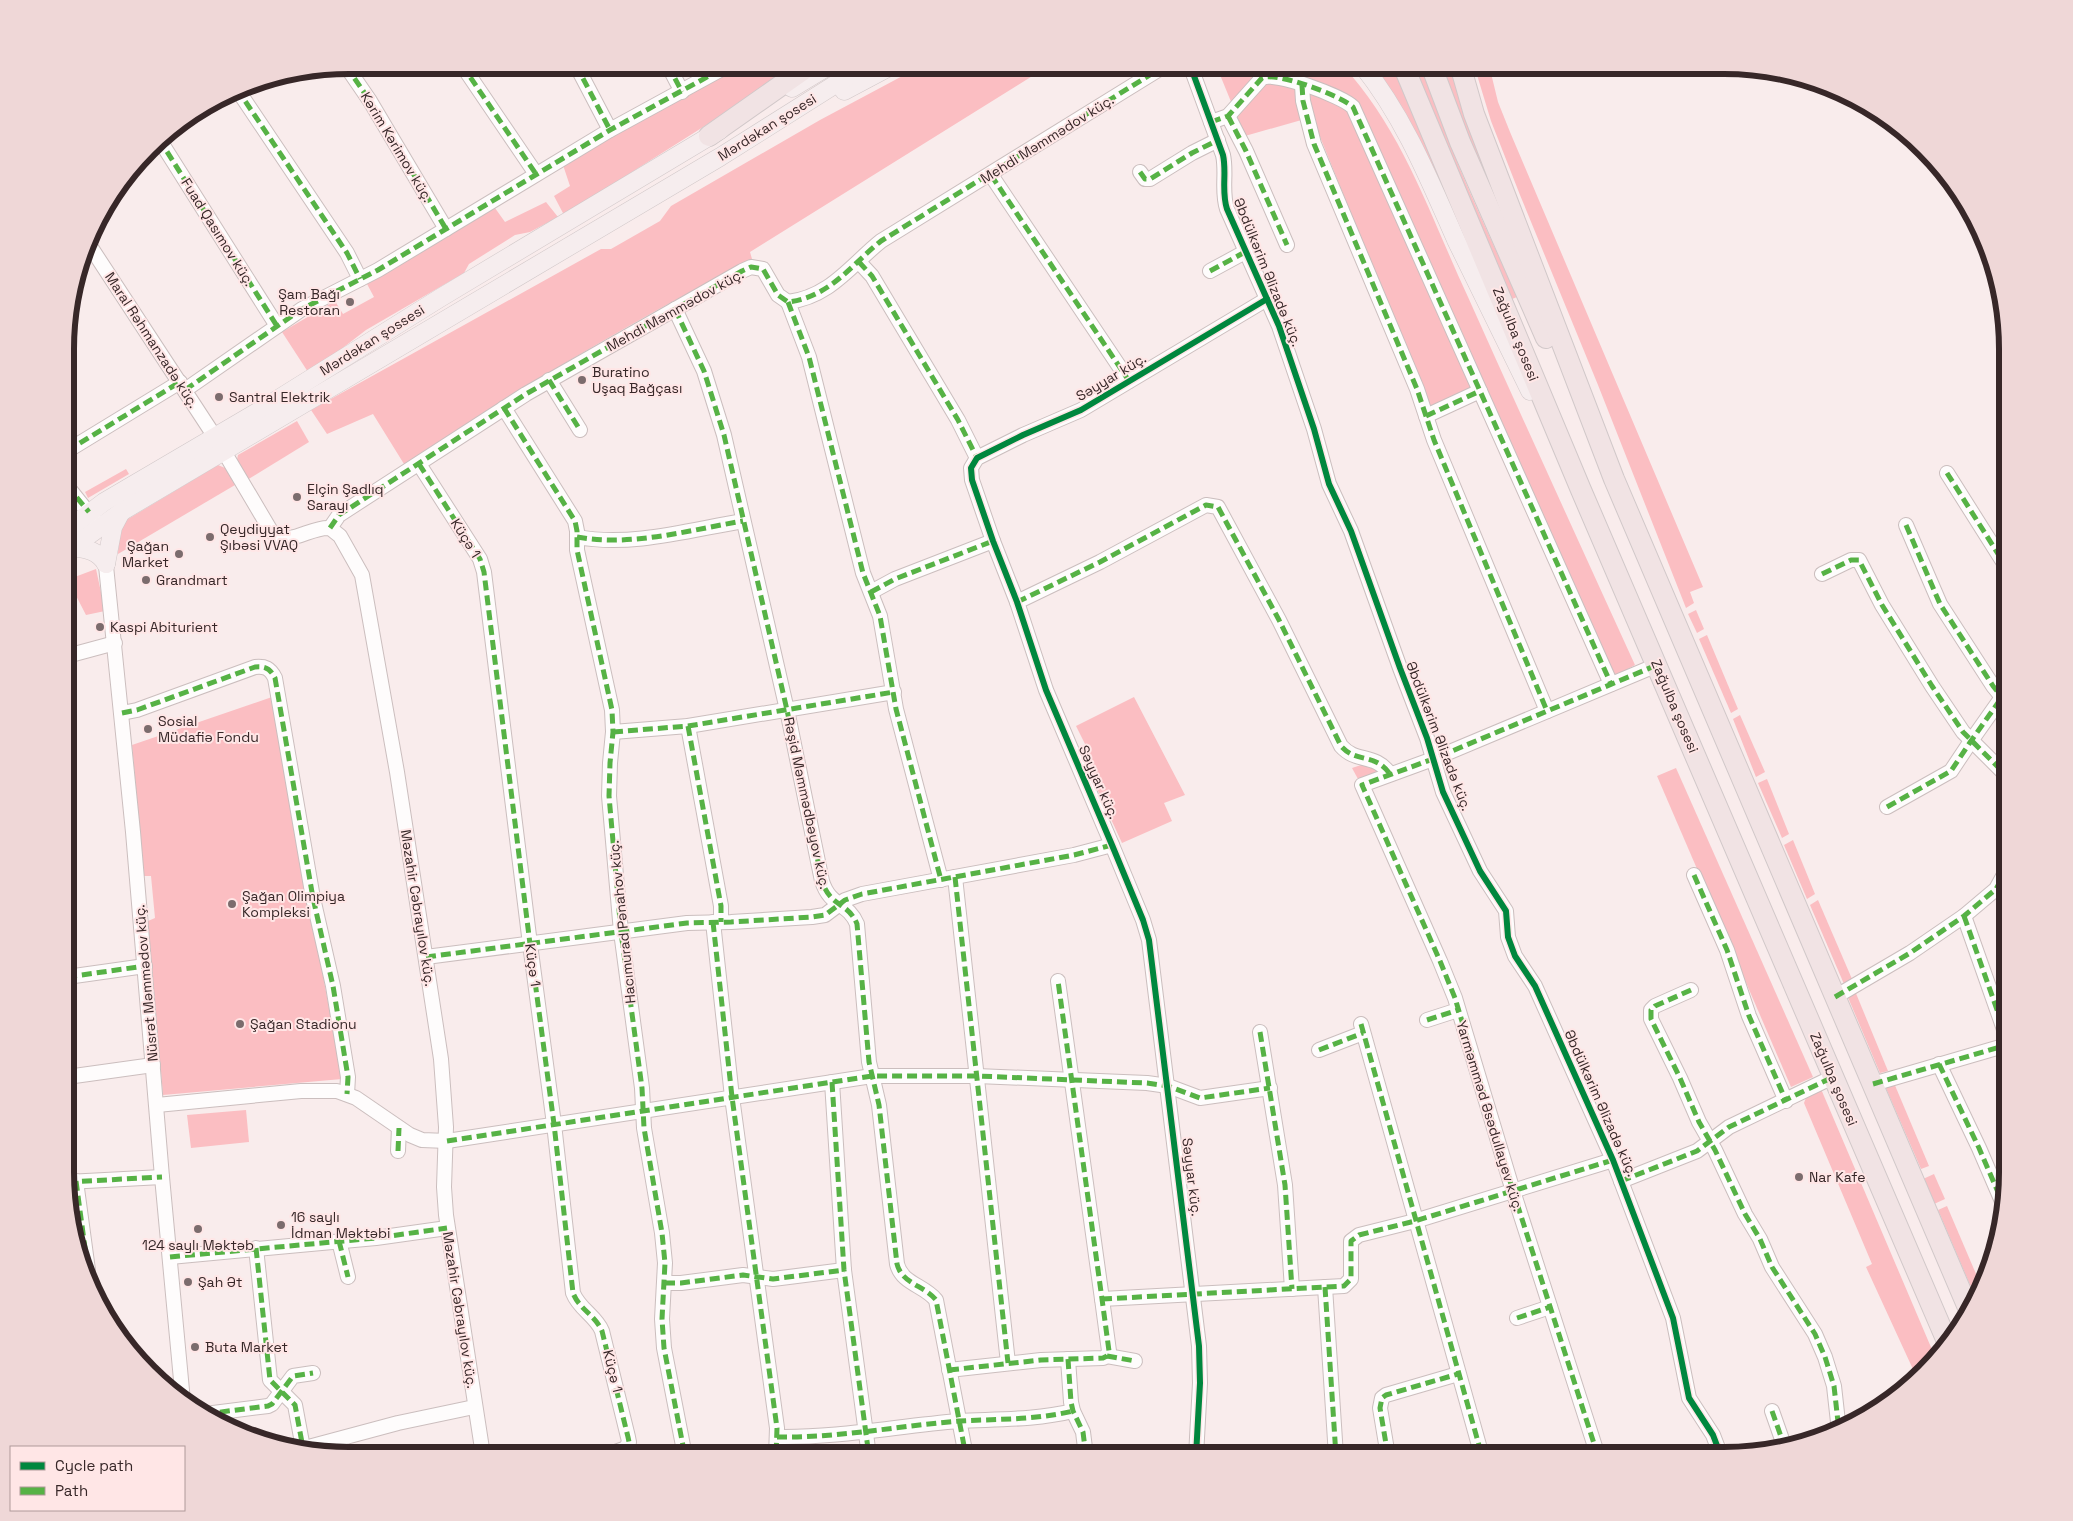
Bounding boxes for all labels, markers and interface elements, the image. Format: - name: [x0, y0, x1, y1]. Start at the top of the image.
- street label: Kərim Kərimov küç.: [357, 89, 437, 205]
- street label: Mərdəkan şosesi: [714, 89, 820, 165]
- street label: Mehdi Məmmədov küç.: [977, 91, 1117, 187]
- street label: Fuad Qasımov küç.: [177, 175, 259, 289]
- street label: Əbdülkərim Əlizadə küç.: [1230, 195, 1306, 349]
- street label: Mehdi Məmmədov küç.: [603, 265, 747, 355]
- street label: Maral Rəhmanzadə küç.: [101, 269, 203, 411]
- street label: Zağulba şosesi: [1489, 284, 1543, 384]
- place label: Şam Bağı Restoran: [278, 285, 340, 319]
- marker: Şam Bağı Restoran: [344, 296, 356, 308]
- street label: Mərdəkan şossesi: [316, 301, 428, 379]
- street label: Səyyar küç.: [1073, 349, 1149, 405]
- place label: Buratino Uşaq Bağçası: [592, 363, 682, 397]
- marker: Buratino Uşaq Bağçası: [576, 374, 588, 386]
- place label: Santral Elektrik: [229, 388, 331, 406]
- marker: Santral Elektrik: [213, 391, 225, 403]
- place label: Elçin Şadlıq Sarayı: [307, 480, 384, 514]
- marker: Elçin Şadlıq Sarayı: [291, 491, 303, 503]
- street label: Küçə 1: [447, 515, 485, 561]
- place label: Qeydiyyat Şıbəsi VVAQ: [220, 520, 298, 554]
- marker: Qeydiyyat Şıbəsi VVAQ: [204, 531, 216, 543]
- place label: Şağan Market: [122, 537, 169, 571]
- marker: Şağan Market: [173, 548, 185, 560]
- place label: Grandmart: [156, 571, 228, 589]
- marker: Grandmart: [140, 574, 152, 586]
- place label: Kaspi Abiturient: [110, 618, 218, 636]
- marker: Kaspi Abiturient: [94, 621, 106, 633]
- street label: Zağulba şosesi: [1647, 656, 1703, 756]
- street label: Əbdülkərim Əlizadə küç.: [1402, 659, 1476, 813]
- place label: Sosial Müdafiə Fondu: [158, 712, 259, 746]
- street label: Rəşid Məmmədbəyov küç.: [780, 715, 834, 891]
- marker: Sosial Müdafiə Fondu: [142, 723, 154, 735]
- street label: Səyyar küç.: [1075, 742, 1123, 822]
- street label: Məzahir Cəbrayılov küç.: [397, 828, 439, 988]
- street label: Hacımurad Pənahov küç.: [604, 840, 640, 1004]
- place label: Şağan Olimpiya Kompleksi: [242, 887, 345, 921]
- marker: Şağan Olimpiya Kompleksi: [226, 898, 238, 910]
- street label: Nüsrət Məmmədov küç.: [130, 904, 162, 1062]
- street label: Küçə 1: [521, 942, 545, 988]
- place label: Şağan Stadionu: [250, 1015, 357, 1033]
- marker: Şağan Stadionu: [234, 1018, 246, 1030]
- street label: Yarməmməd Əsədullayev küç.: [1452, 1018, 1528, 1214]
- street label: Əbdülkərim Əlizadə küç.: [1560, 1027, 1642, 1179]
- street label: Zağulba şosesi: [1806, 1029, 1862, 1129]
- street label: Səyyar küç.: [1178, 1137, 1206, 1217]
- place label: Nar Kafe: [1809, 1168, 1866, 1186]
- marker: Nar Kafe: [1793, 1171, 1805, 1183]
- place label: 16 saylı İdman Məktəbi: [291, 1208, 391, 1242]
- marker: 16 saylı İdman Məktəbi: [275, 1219, 287, 1231]
- marker: 124 saylı Məktəb: [192, 1223, 204, 1235]
- street label: Məzahir Cəbrayılov küç.: [439, 1230, 481, 1390]
- place label: 124 saylı Məktəb: [142, 1236, 254, 1254]
- place label: Şah Ət: [198, 1273, 242, 1291]
- marker: Şah Ət: [182, 1276, 194, 1288]
- place label: Buta Market: [205, 1338, 288, 1356]
- marker: Buta Market: [189, 1341, 201, 1353]
- street label: Küçə 1: [599, 1348, 627, 1394]
- legend: [10, 1446, 185, 1511]
- text: Cycle path: [55, 1456, 133, 1475]
- text: Path: [55, 1481, 88, 1500]

